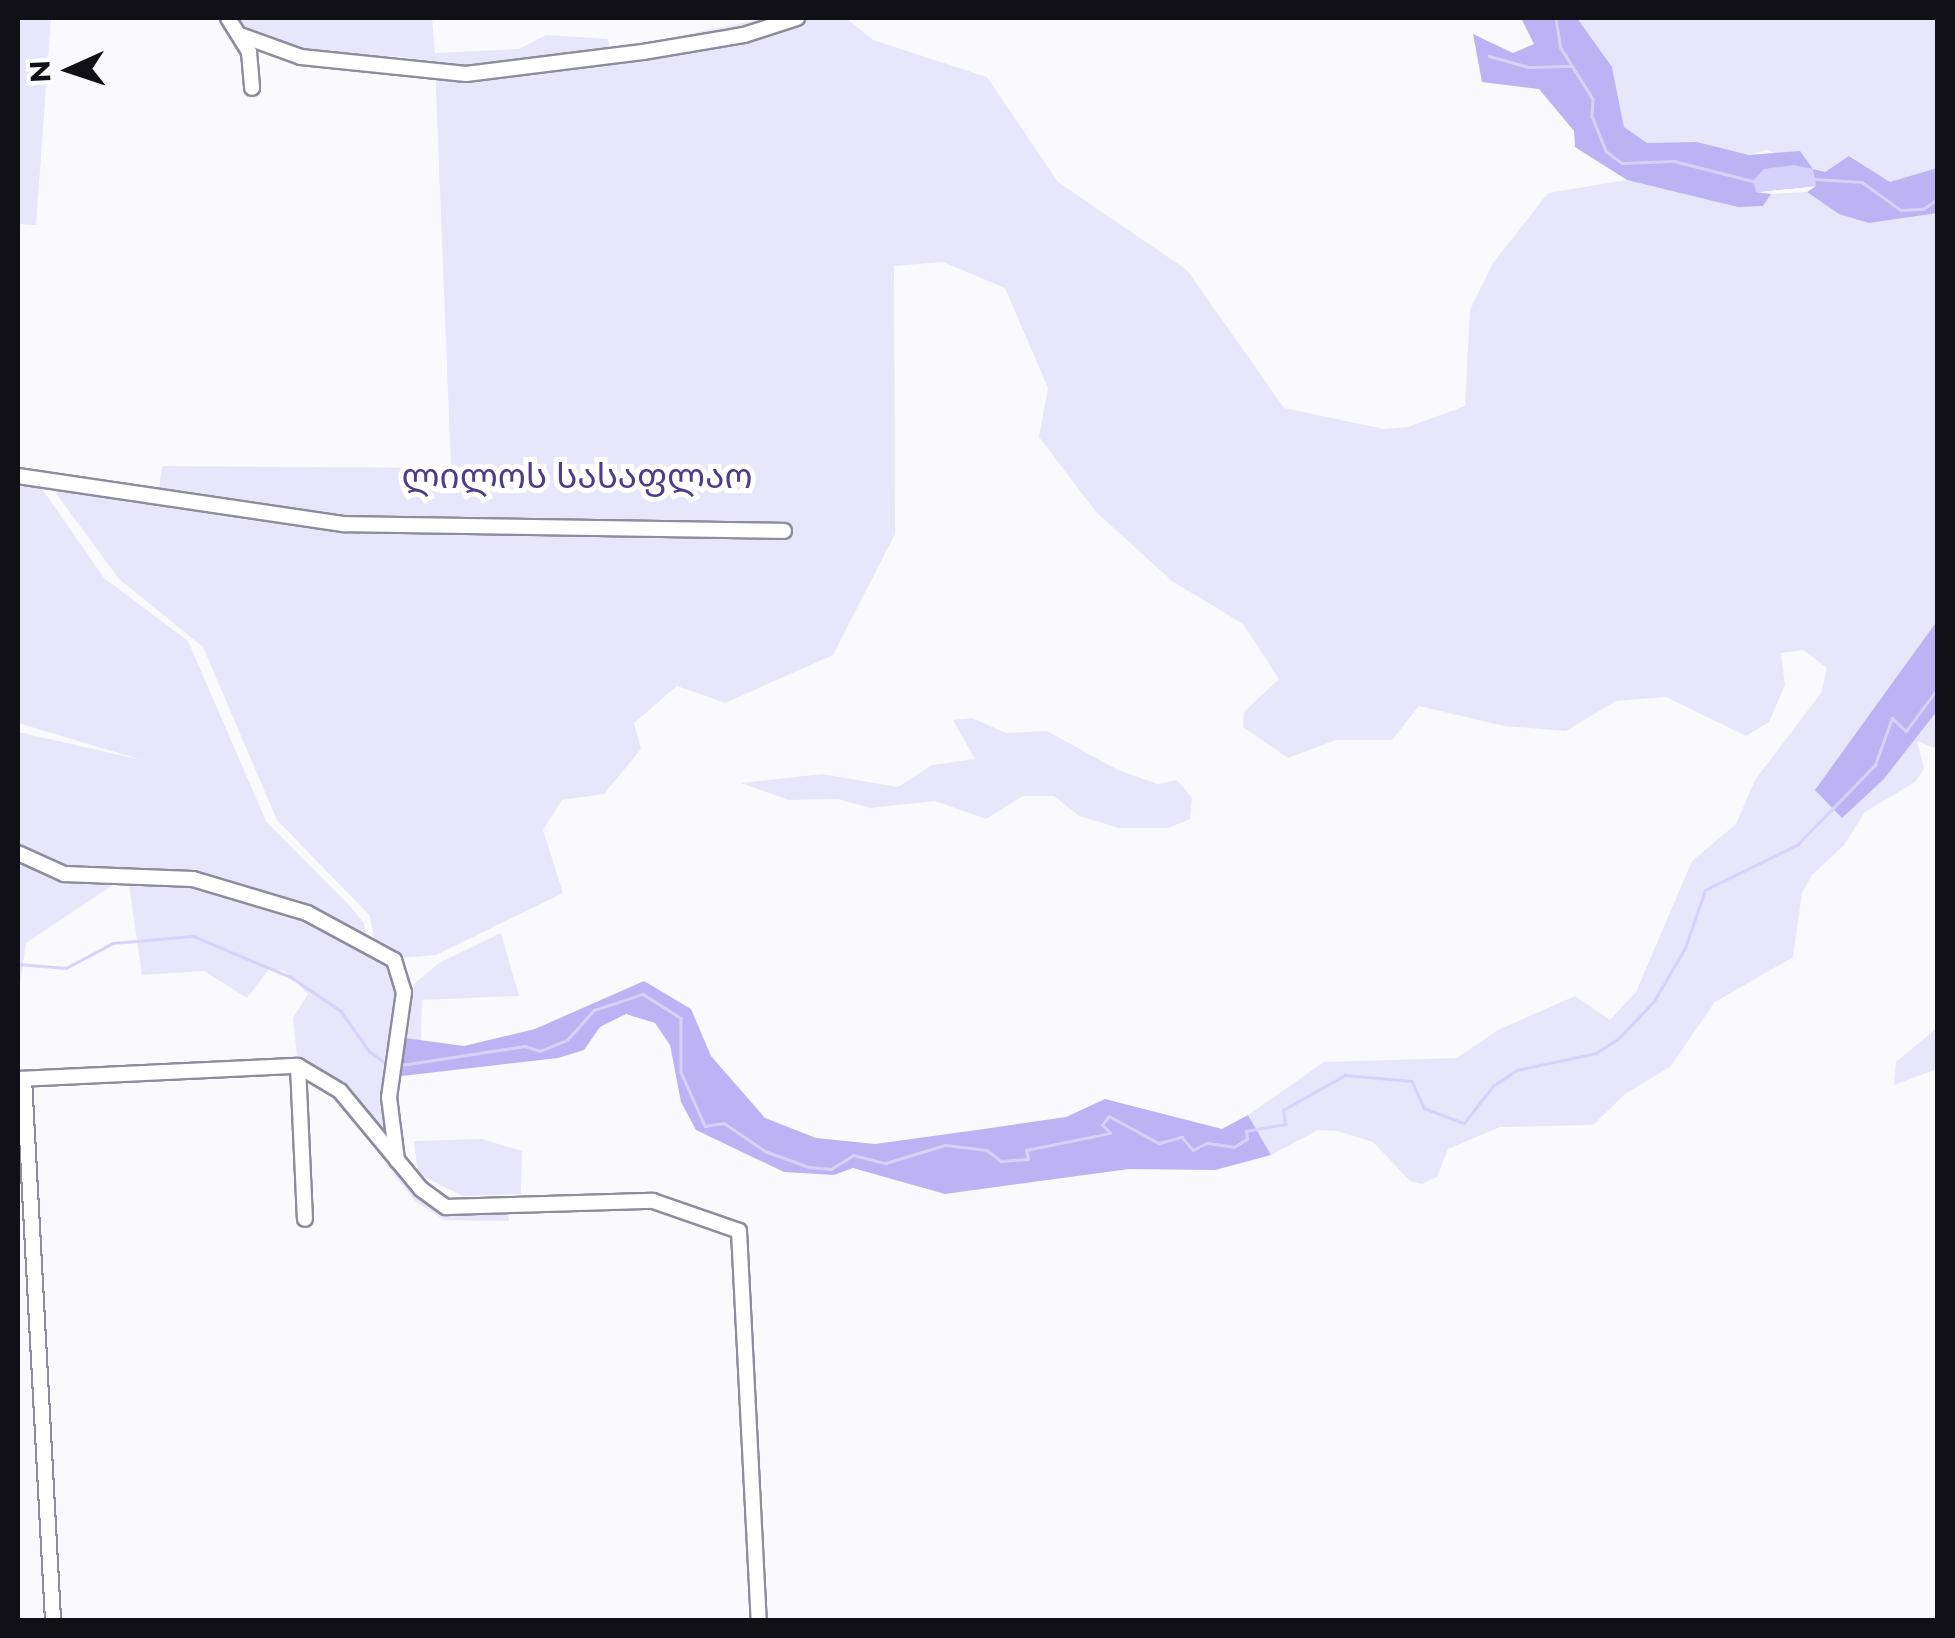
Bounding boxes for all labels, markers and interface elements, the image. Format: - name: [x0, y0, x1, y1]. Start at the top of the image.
- north arrow: [20, 20, 120, 120]
- text: N: [22, 59, 58, 84]
- park label: ლილოს სასაფლაო: [401, 455, 753, 497]

